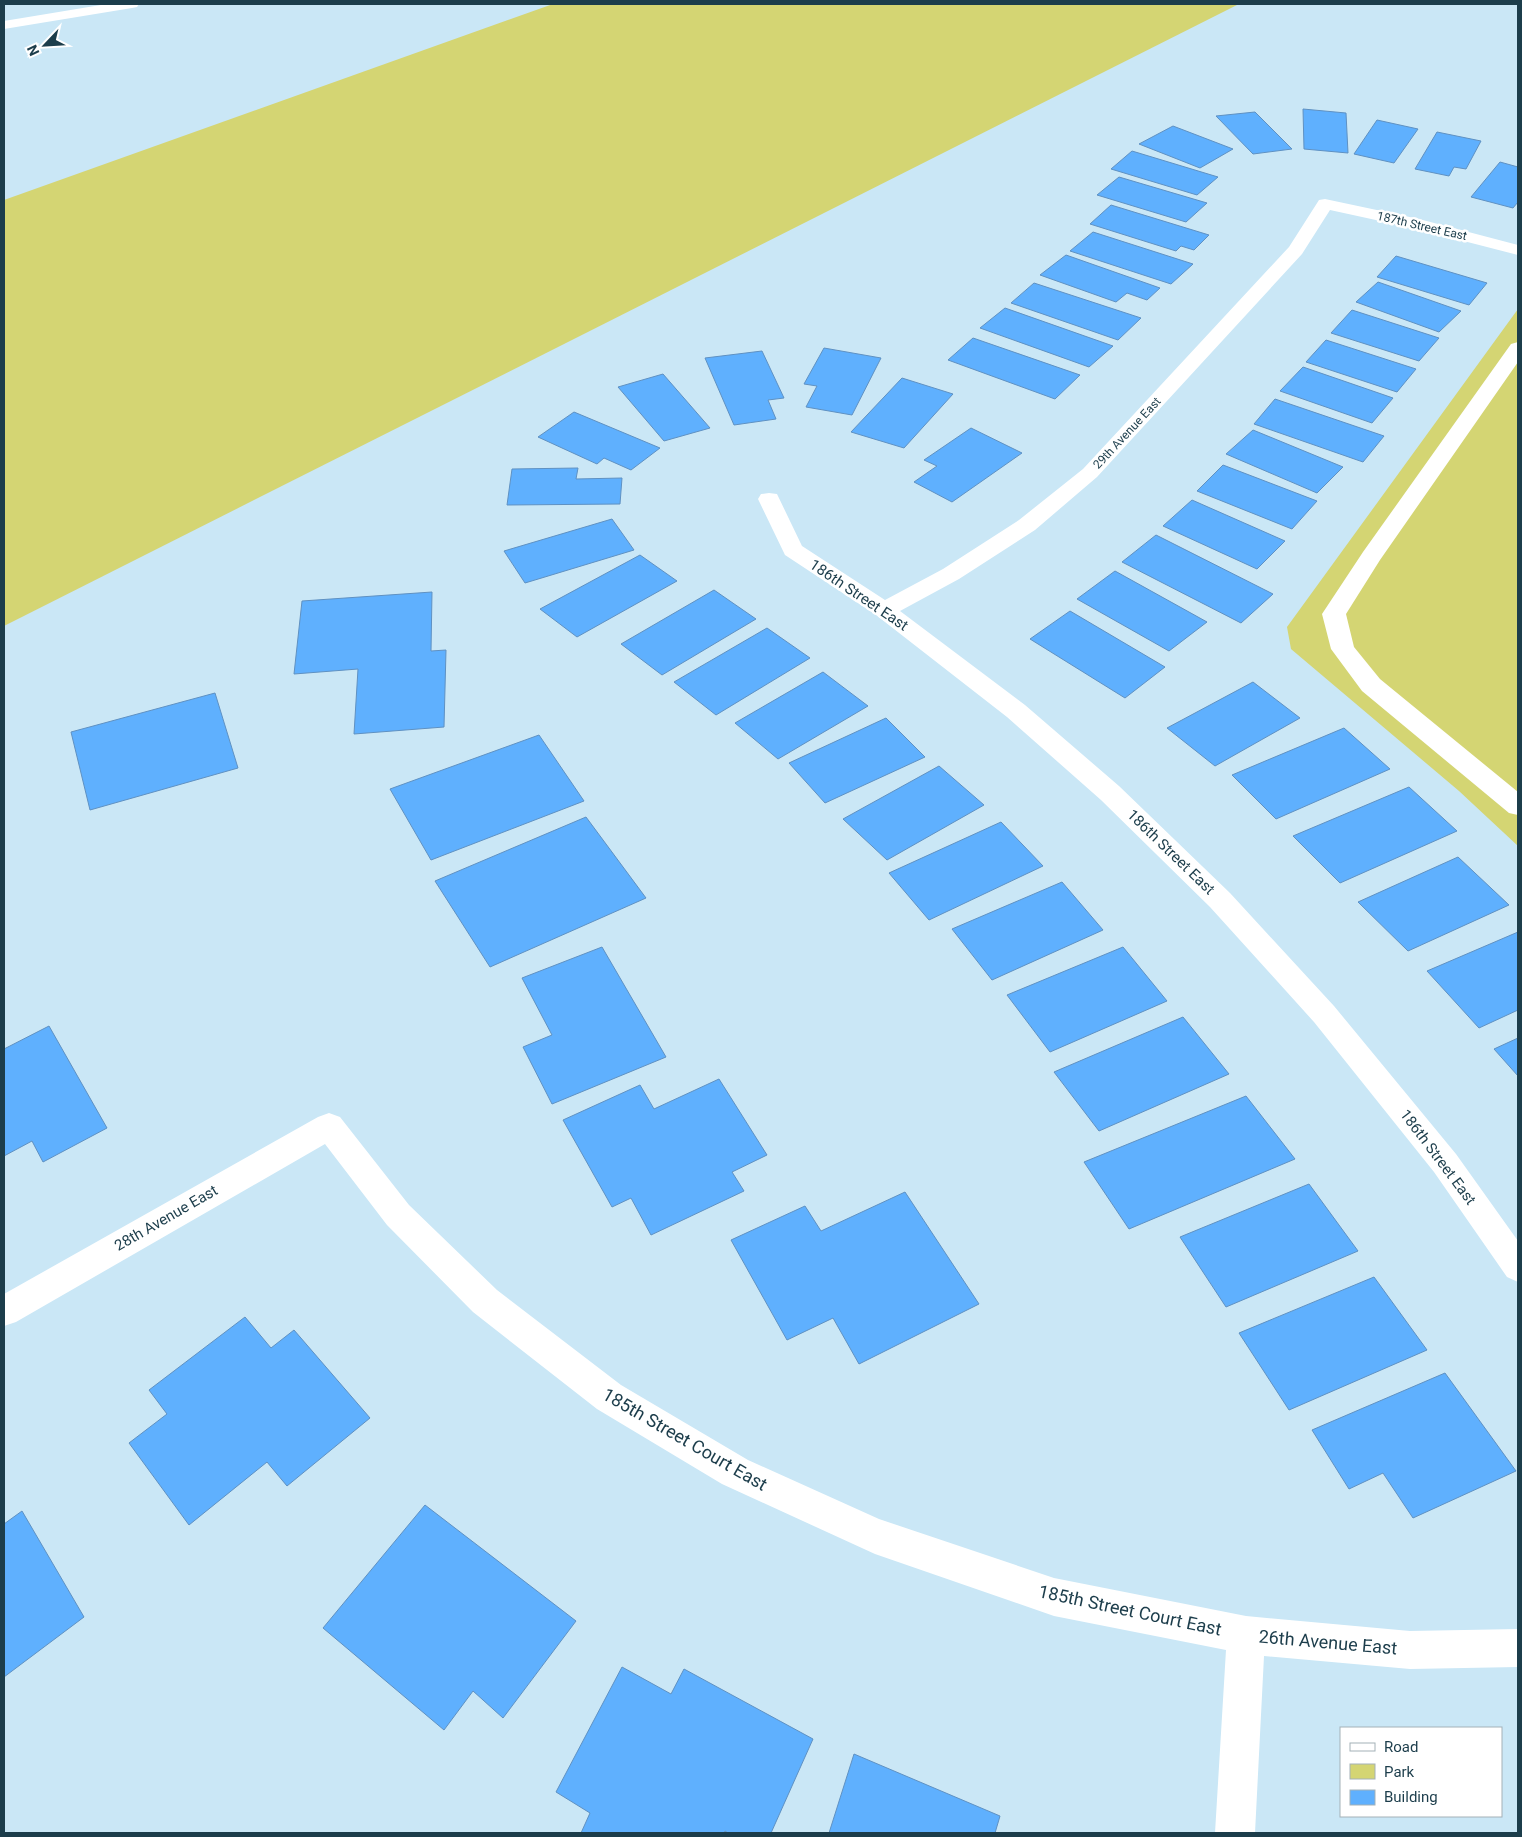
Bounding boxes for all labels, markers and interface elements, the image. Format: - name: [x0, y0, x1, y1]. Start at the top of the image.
- north arrow: [20, 20, 70, 70]
- text: N: [24, 43, 43, 58]
- street label: 187th Street East: [1376, 209, 1468, 243]
- street label: 29th Avenue East: [1090, 394, 1164, 472]
- street label: 186th Street East: [806, 555, 912, 635]
- street label: 186th Street East: [1123, 806, 1219, 898]
- street label: 186th Street East: [1396, 1106, 1480, 1208]
- street label: 28th Avenue East: [111, 1181, 221, 1255]
- street label: 185th Street Court East: [599, 1383, 771, 1495]
- street label: 185th Street Court East: [1037, 1580, 1224, 1640]
- street label: 26th Avenue East: [1258, 1625, 1398, 1659]
- legend: [1340, 1727, 1502, 1817]
- text: Road: [1384, 1738, 1418, 1756]
- text: Park: [1384, 1763, 1415, 1781]
- text: Building: [1384, 1788, 1438, 1806]

